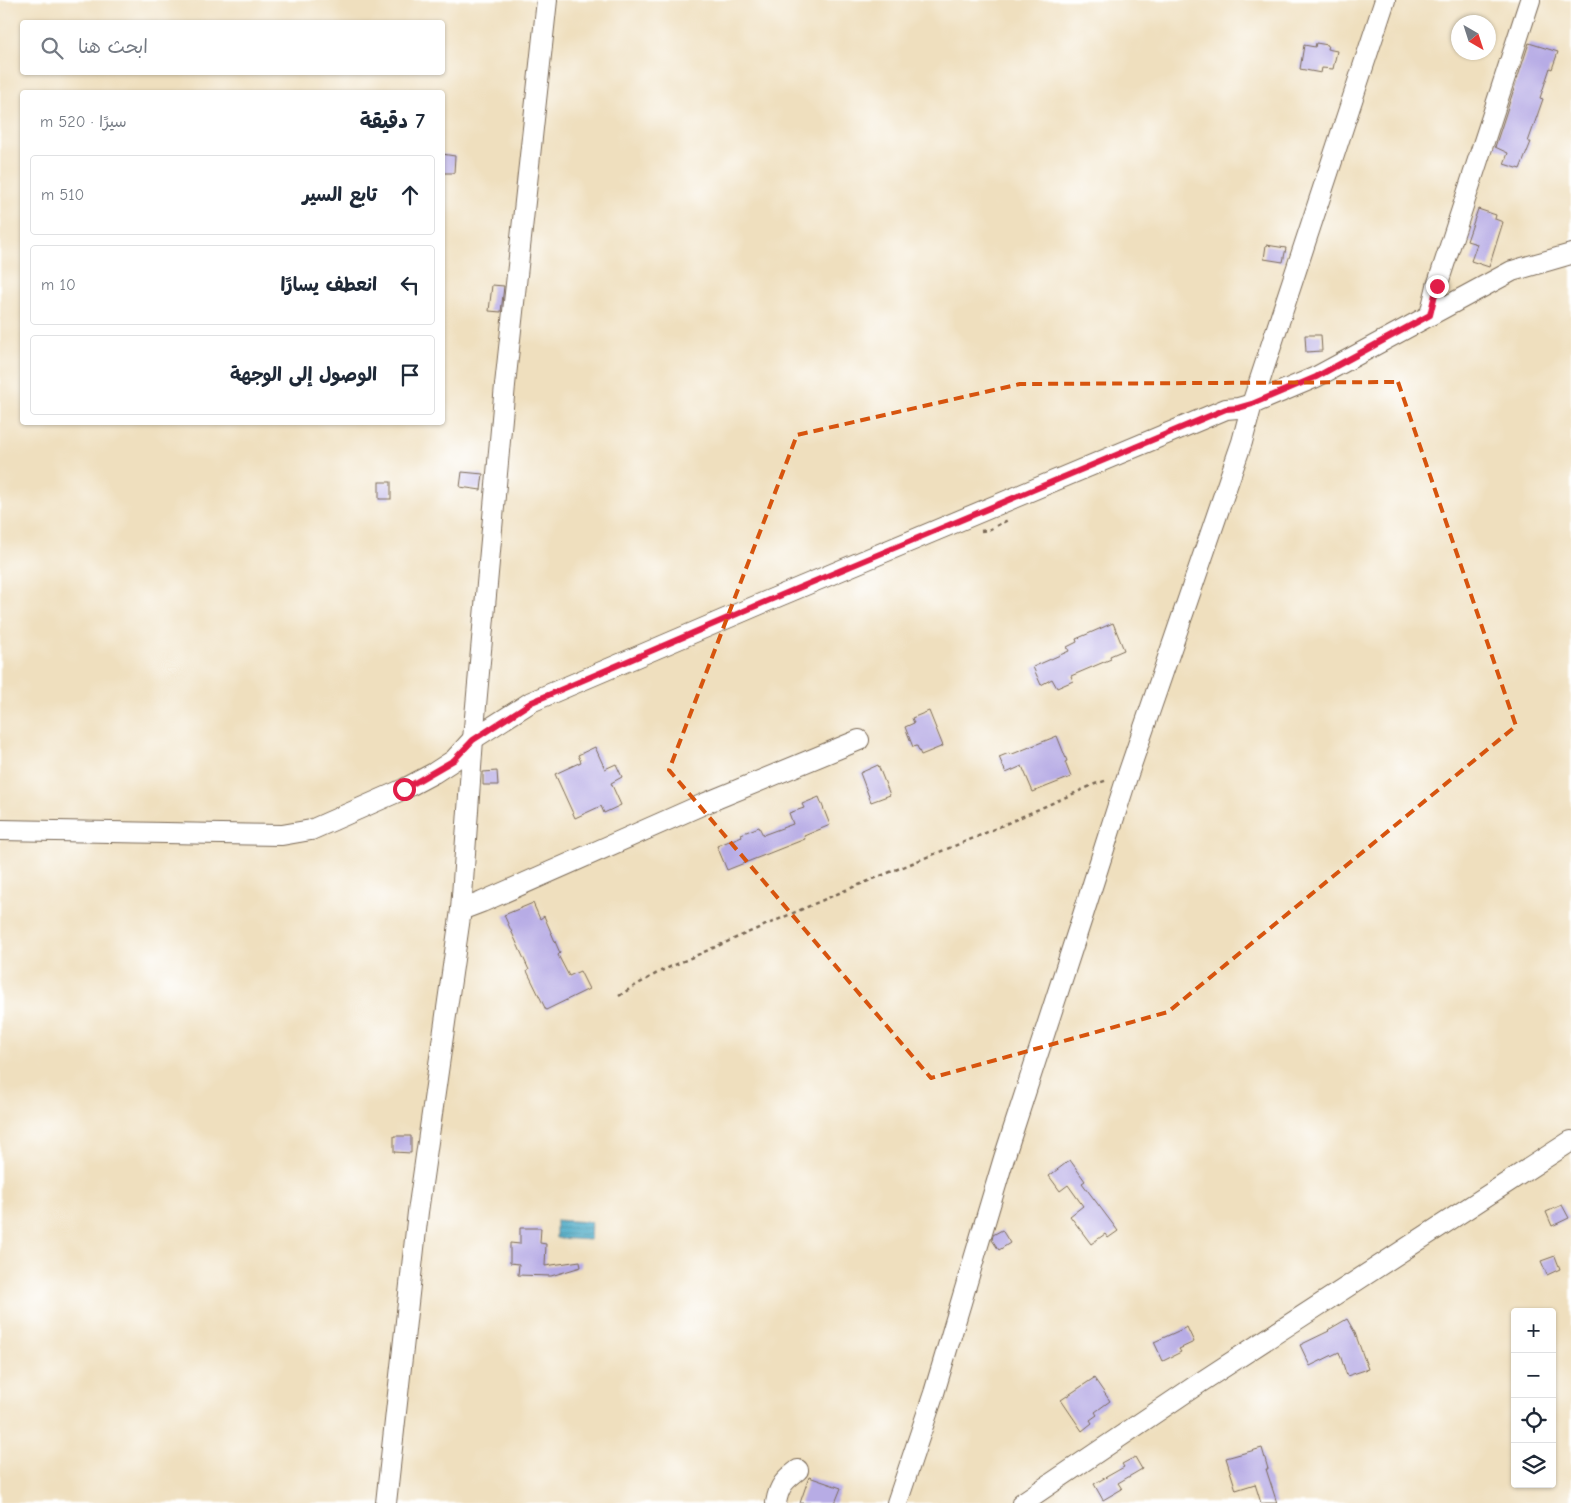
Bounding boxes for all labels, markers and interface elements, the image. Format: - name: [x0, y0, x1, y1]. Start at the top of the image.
- north arrow: [1451, 15, 1496, 60]
- search box: [20, 20, 445, 75]
- icon: search: [38, 34, 66, 62]
- text: ابحث هنا: [78, 36, 148, 58]
- text: 7 دقيقة: [360, 109, 425, 133]
- text: سيرًا · 520 m: [40, 113, 127, 131]
- icon: ahead: [396, 181, 424, 209]
- text: تابع السير: [303, 184, 377, 206]
- text: 510 m: [41, 186, 84, 204]
- icon: left: [396, 271, 424, 299]
- text: انعطف يسارًا: [280, 274, 377, 296]
- route end: [1426, 275, 1449, 298]
- text: 10 m: [41, 276, 76, 294]
- icon: arrive: [396, 361, 424, 389]
- text: الوصول إلى الوجهة: [230, 364, 377, 386]
- route start: [393, 778, 416, 801]
- map controls: [1511, 1308, 1556, 1488]
- button: +: [1511, 1308, 1556, 1353]
- button: −: [1511, 1353, 1556, 1398]
- button: locate: [1511, 1398, 1556, 1443]
- button: layers: [1511, 1443, 1556, 1488]

